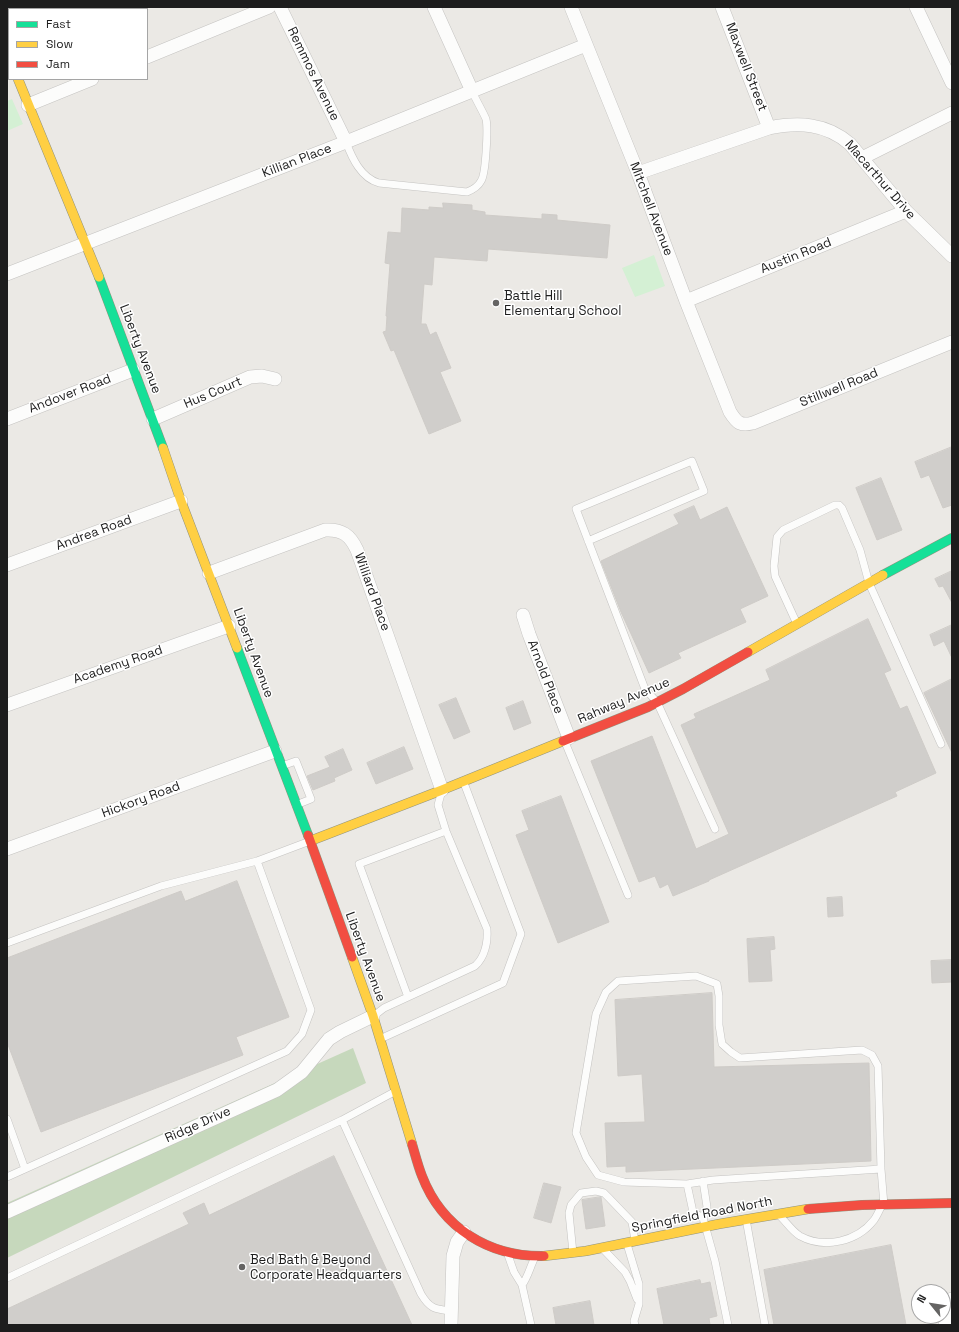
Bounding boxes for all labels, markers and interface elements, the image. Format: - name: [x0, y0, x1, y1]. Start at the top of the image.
- legend: [8, 8, 148, 80]
- text: Fast: [46, 16, 71, 32]
- street label: Maxwell Street: [722, 20, 770, 114]
- street label: Remmos Avenue: [284, 25, 342, 123]
- text: Slow: [46, 36, 73, 52]
- text: Jam: [46, 56, 70, 72]
- street label: Macarthur Drive: [841, 137, 919, 223]
- street label: Killian Place: [260, 141, 334, 181]
- street label: Mitchell Avenue: [626, 160, 676, 258]
- street label: Austin Road: [758, 235, 834, 277]
- place label: Battle Hill Elementary School: [504, 288, 621, 319]
- marker: Battle Hill Elementary School: [491, 298, 501, 308]
- street label: Liberty Avenue: [116, 302, 164, 396]
- street label: Stillwell Road: [798, 365, 880, 411]
- street label: Andover Road: [27, 371, 113, 417]
- street label: Hus Court: [181, 374, 245, 412]
- street label: Andrea Road: [54, 512, 134, 554]
- street label: Williard Place: [351, 551, 393, 633]
- street label: Liberty Avenue: [230, 606, 276, 700]
- street label: Arnold Place: [524, 638, 566, 716]
- street label: Academy Road: [71, 642, 165, 688]
- street label: Rahway Avenue: [576, 675, 672, 727]
- street label: Hickory Road: [100, 779, 182, 821]
- street label: Liberty Avenue: [342, 910, 388, 1004]
- street label: Ridge Drive: [163, 1104, 233, 1146]
- street label: Springfield Road North: [630, 1194, 774, 1236]
- place label: Bed Bath & Beyond Corporate Headquarters: [250, 1252, 402, 1283]
- marker: Bed Bath & Beyond Corporate Headquarters: [237, 1262, 247, 1272]
- north arrow: [911, 1284, 951, 1324]
- text: N: [914, 1292, 929, 1305]

